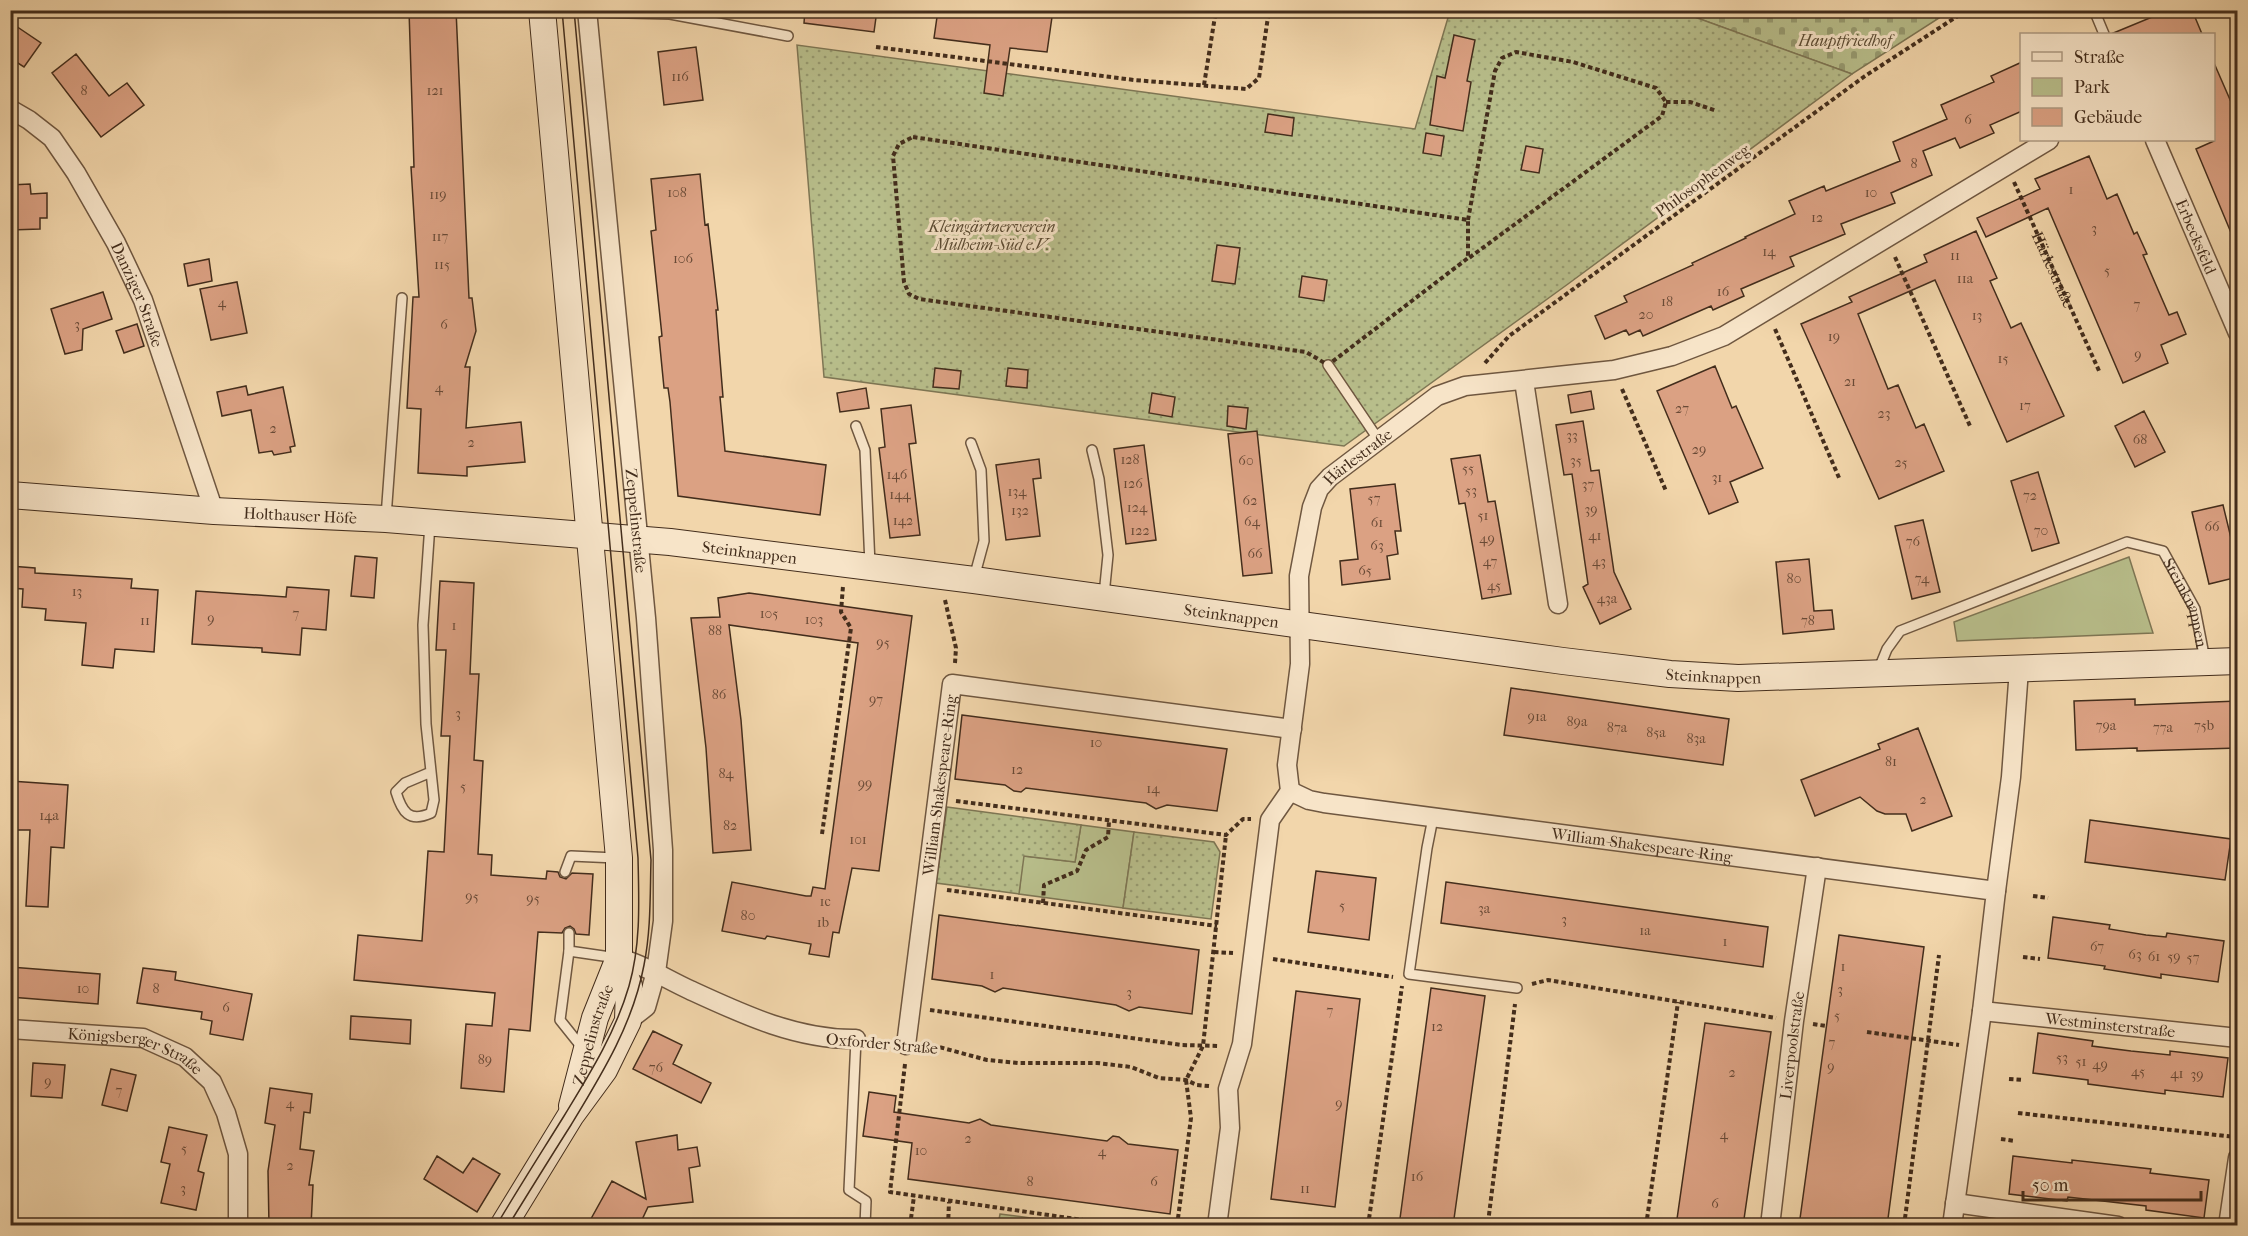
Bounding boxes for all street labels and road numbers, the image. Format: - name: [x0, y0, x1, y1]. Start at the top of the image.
- street label: Philosophenweg: [1651, 139, 1754, 221]
- street label: Erbecksfeld: [2172, 196, 2221, 277]
- street label: Härlestraße: [2028, 229, 2078, 311]
- street label: Danziger Straße: [107, 239, 167, 350]
- street label: Härlestraße: [1319, 425, 1396, 489]
- street label: Zeppelinstraße: [622, 467, 651, 574]
- street label: Holthauser Höfe: [243, 503, 357, 528]
- street label: Steinknappen: [701, 537, 799, 568]
- street label: Steinknappen: [2159, 555, 2211, 649]
- street label: Steinknappen: [1183, 600, 1281, 632]
- street label: Steinknappen: [1665, 665, 1762, 688]
- street label: William-Shakespeare-Ring: [919, 693, 961, 878]
- street label: William-Shakespeare-Ring: [1549, 824, 1734, 866]
- street label: Zeppelinstraße: [569, 982, 618, 1088]
- street label: Liverpoolstraße: [1776, 990, 1808, 1100]
- street label: Westminsterstraße: [2043, 1009, 2176, 1041]
- street label: Königsberger Straße: [67, 1024, 206, 1079]
- street label: Oxforder Straße: [825, 1029, 939, 1058]

